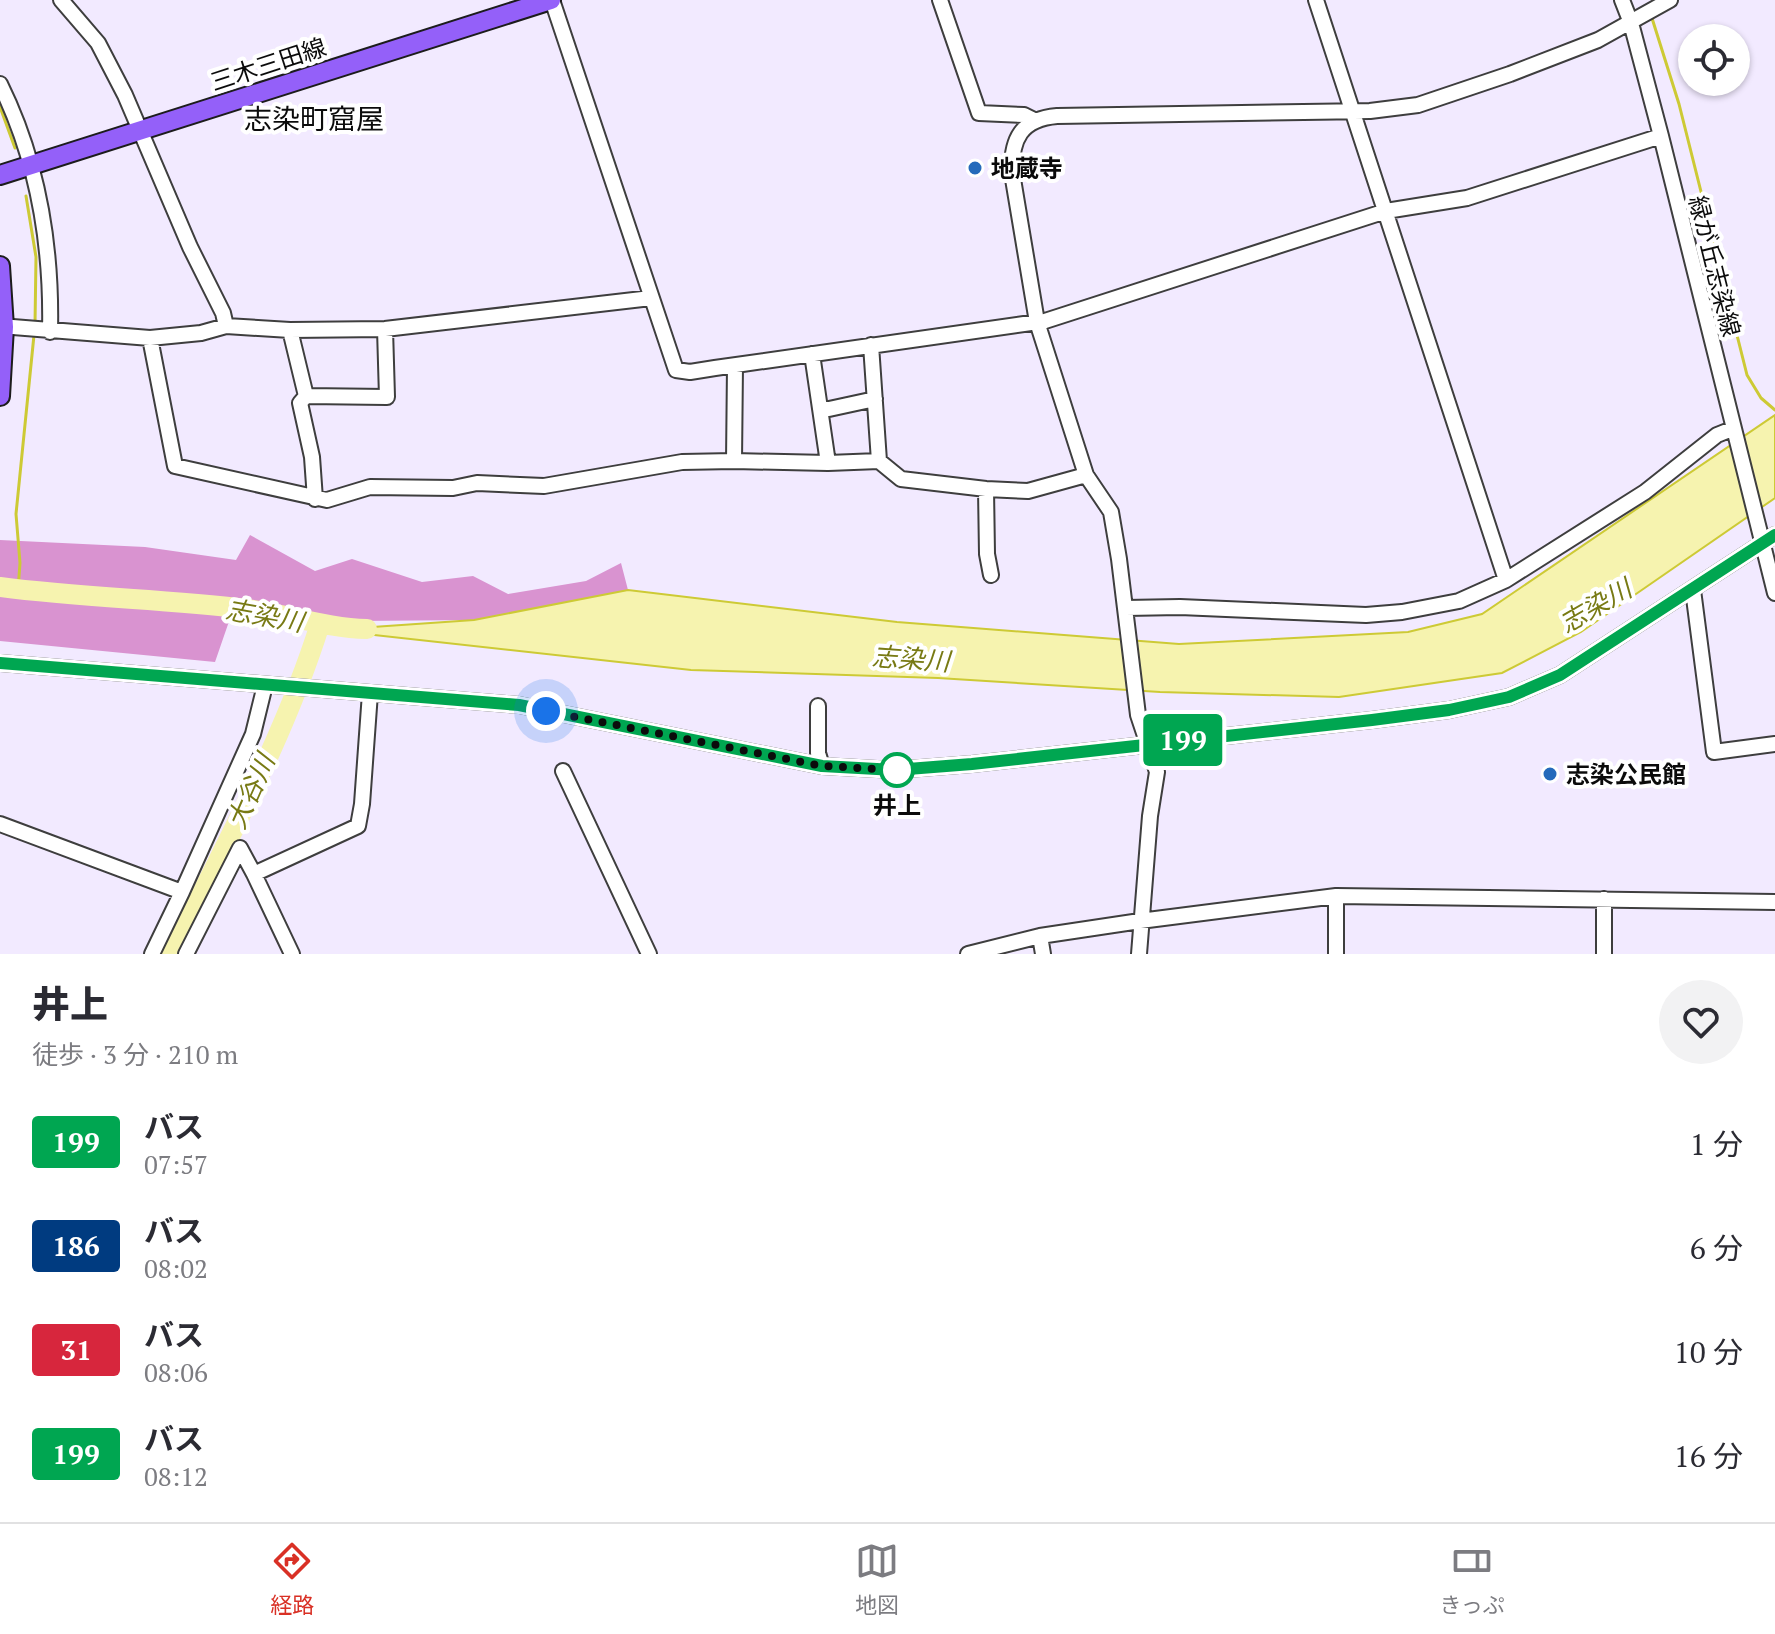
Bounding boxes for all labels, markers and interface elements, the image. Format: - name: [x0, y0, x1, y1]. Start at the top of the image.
- map controls: [1678, 24, 1750, 96]
- button: locate: [1678, 24, 1750, 96]
- street label: 三木三田線: [206, 30, 330, 98]
- district label: 志染町窟屋: [244, 100, 384, 137]
- place label: 地蔵寺: [991, 152, 1063, 184]
- marker: 地蔵寺: [966, 159, 984, 177]
- street label: 緑が丘志染線: [1682, 192, 1748, 340]
- water label: 志染川: [1553, 569, 1640, 639]
- water label: 志染川: [224, 591, 309, 639]
- water label: 志染川: [871, 638, 954, 678]
- your location: [526, 691, 566, 731]
- line badge: 199: [1137, 714, 1229, 766]
- text: 199: [1159, 721, 1207, 758]
- water label: 大谷川: [219, 746, 283, 834]
- marker: 井上: [880, 753, 914, 787]
- place label: 志染公民館: [1566, 758, 1686, 790]
- marker: 志染公民館: [1541, 765, 1559, 783]
- place label: 井上: [873, 789, 921, 821]
- text: 井上: [32, 979, 108, 1029]
- button: heart: [1659, 980, 1743, 1064]
- text: 徒歩 · 3 分 · 210 m: [32, 1037, 238, 1071]
- text: バス: [144, 1107, 204, 1147]
- text: 199: [52, 1123, 100, 1160]
- text: 1 分: [1690, 1124, 1743, 1164]
- text: 07:57: [144, 1147, 208, 1181]
- text: バス: [144, 1211, 204, 1251]
- text: 186: [52, 1227, 100, 1264]
- text: 6 分: [1690, 1228, 1743, 1268]
- text: 08:02: [144, 1251, 208, 1285]
- text: バス: [144, 1315, 204, 1355]
- text: 31: [60, 1331, 92, 1368]
- text: 10 分: [1674, 1332, 1743, 1372]
- text: 08:06: [144, 1355, 208, 1389]
- text: バス: [144, 1419, 204, 1459]
- text: 199: [52, 1435, 100, 1472]
- text: 16 分: [1674, 1436, 1743, 1476]
- text: 08:12: [144, 1459, 208, 1493]
- tab: 経路: [270, 1539, 314, 1619]
- tab: 地図: [855, 1539, 899, 1619]
- tab: きっぷ: [1440, 1539, 1505, 1619]

